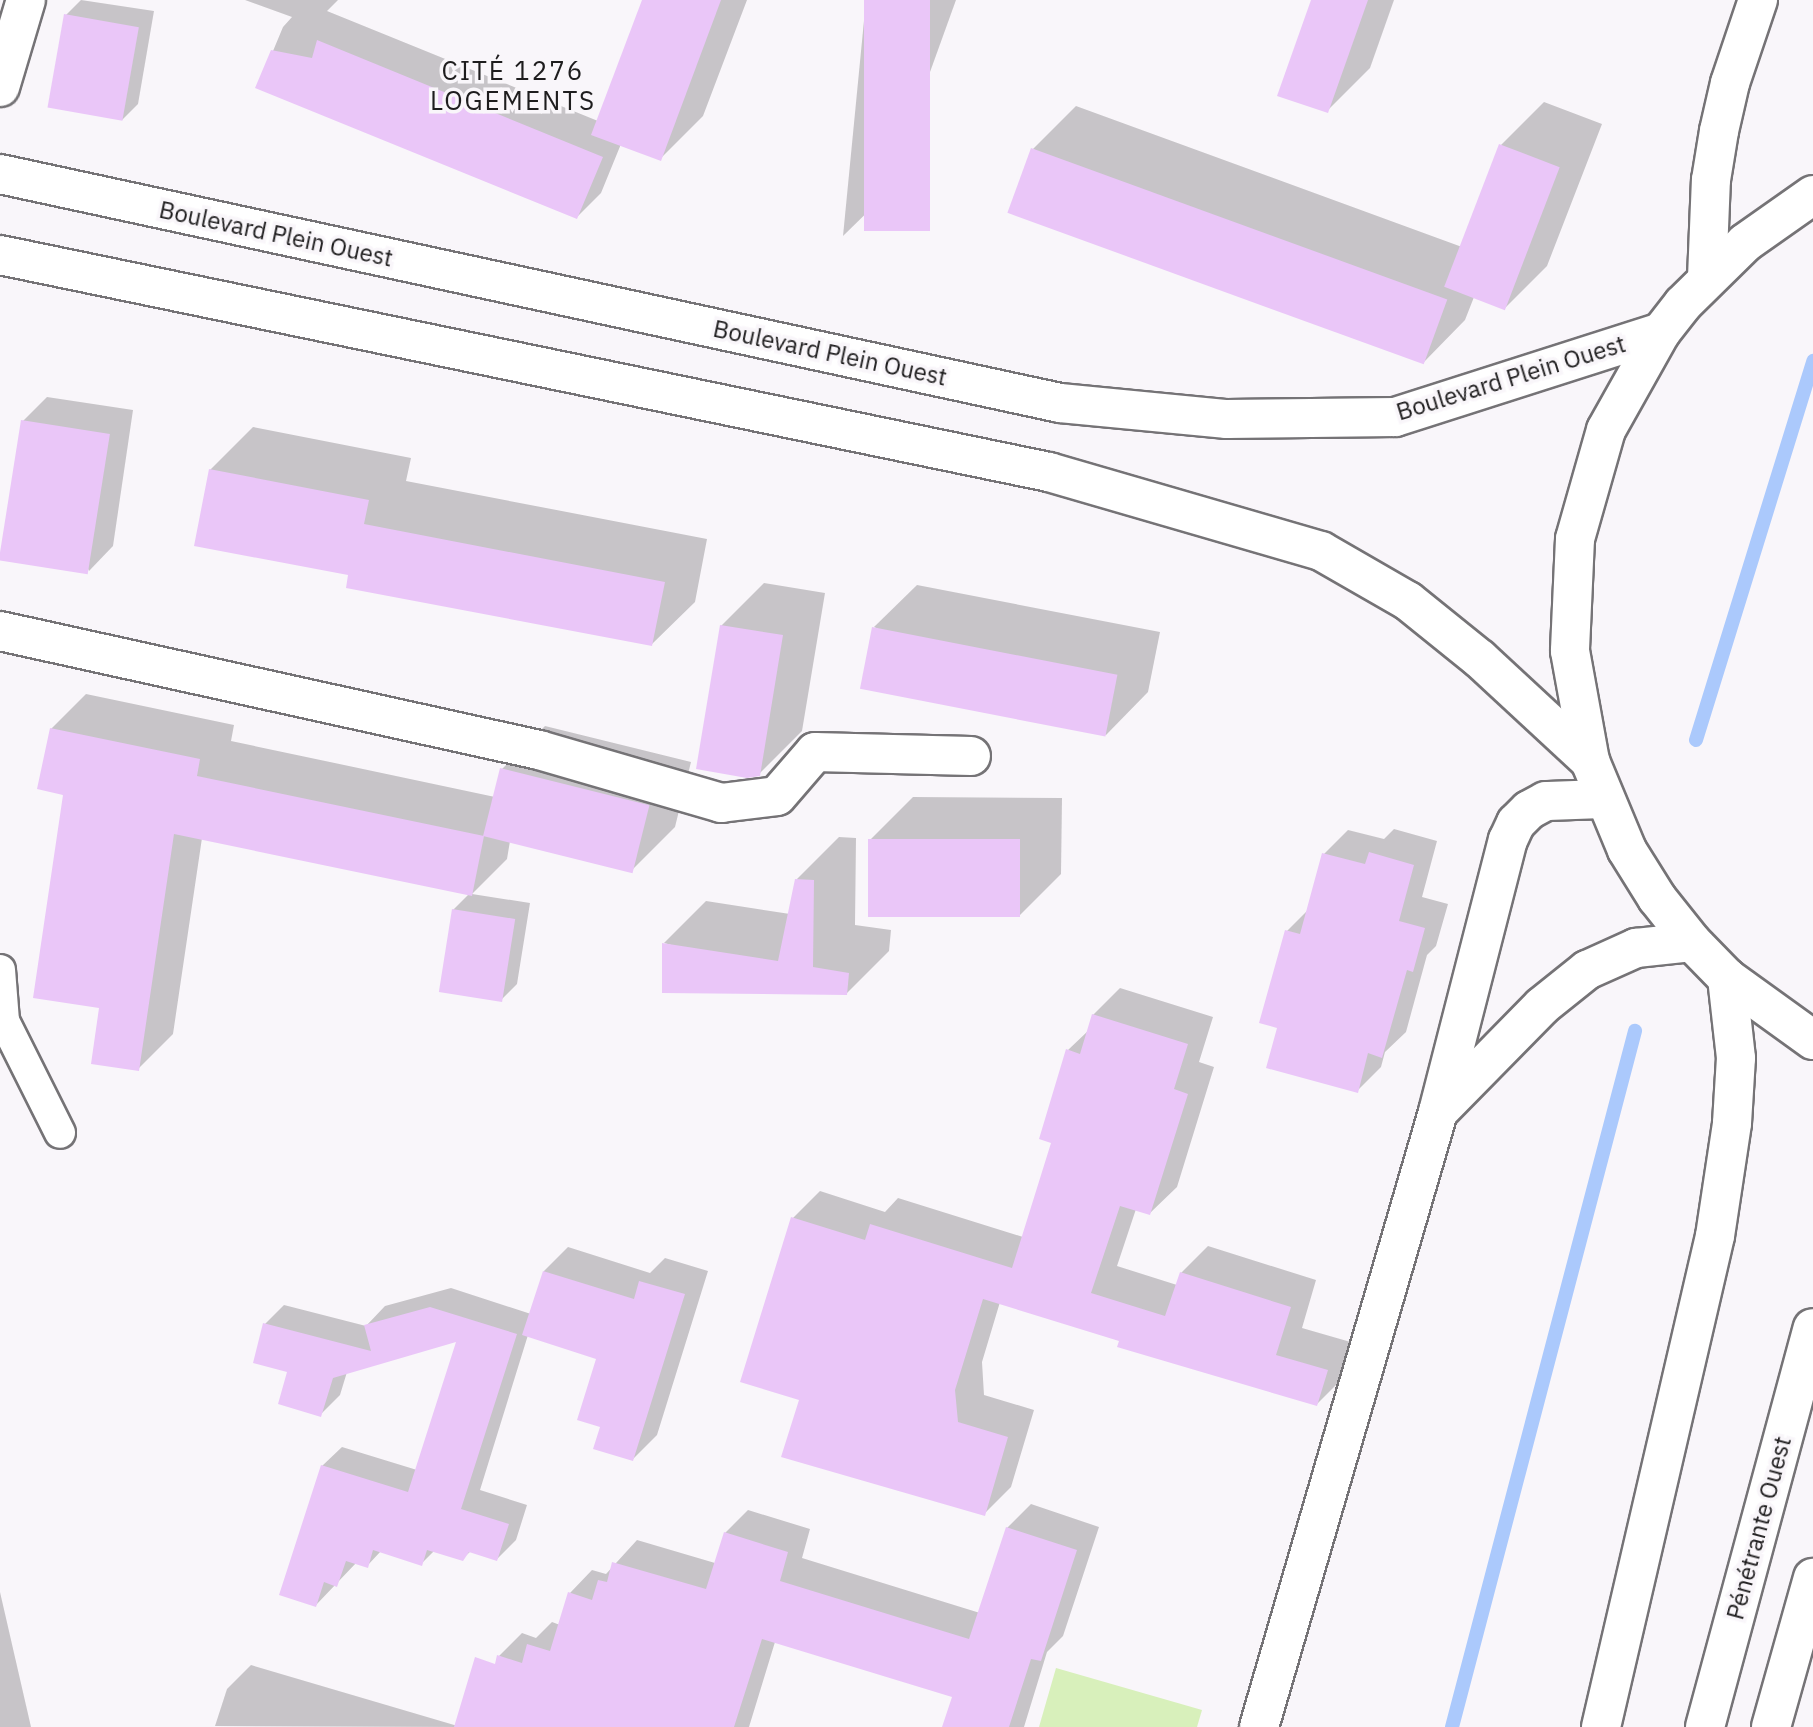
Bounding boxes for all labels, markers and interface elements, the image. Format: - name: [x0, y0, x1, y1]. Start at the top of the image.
- district label: CITÉ 1276 LOGEMENTS: [431, 55, 595, 116]
- street label: Boulevard Plein Ouest: [157, 195, 395, 273]
- street label: Boulevard Plein Ouest: [711, 314, 949, 392]
- street label: Boulevard Plein Ouest: [1393, 329, 1629, 427]
- street label: Pénétrante Ouest: [1721, 1433, 1797, 1623]

